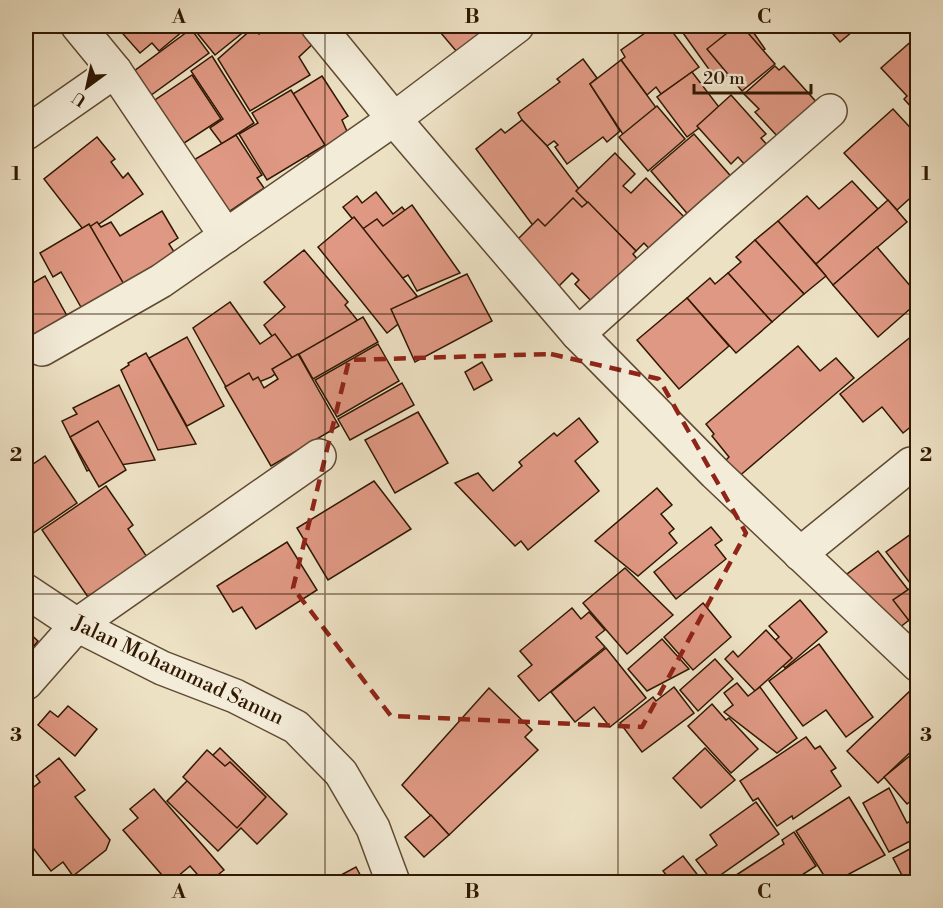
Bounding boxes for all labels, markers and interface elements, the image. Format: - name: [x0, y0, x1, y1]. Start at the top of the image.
- text: A: [171, 5, 187, 30]
- text: B: [464, 5, 480, 30]
- text: C: [757, 5, 771, 30]
- north arrow: [57, 57, 117, 117]
- scale bar: [694, 57, 811, 95]
- text: 20 m: [703, 67, 745, 90]
- text: U: [68, 87, 90, 111]
- text: 1: [11, 162, 21, 187]
- text: 1: [921, 162, 931, 187]
- text: 2: [10, 443, 22, 468]
- text: 2: [920, 443, 932, 468]
- street label: Jalan Mohammad Sanun: [67, 610, 288, 732]
- text: 3: [10, 723, 22, 748]
- text: 3: [920, 723, 932, 748]
- text: A: [171, 880, 187, 905]
- text: B: [464, 880, 480, 905]
- text: C: [757, 880, 771, 905]

